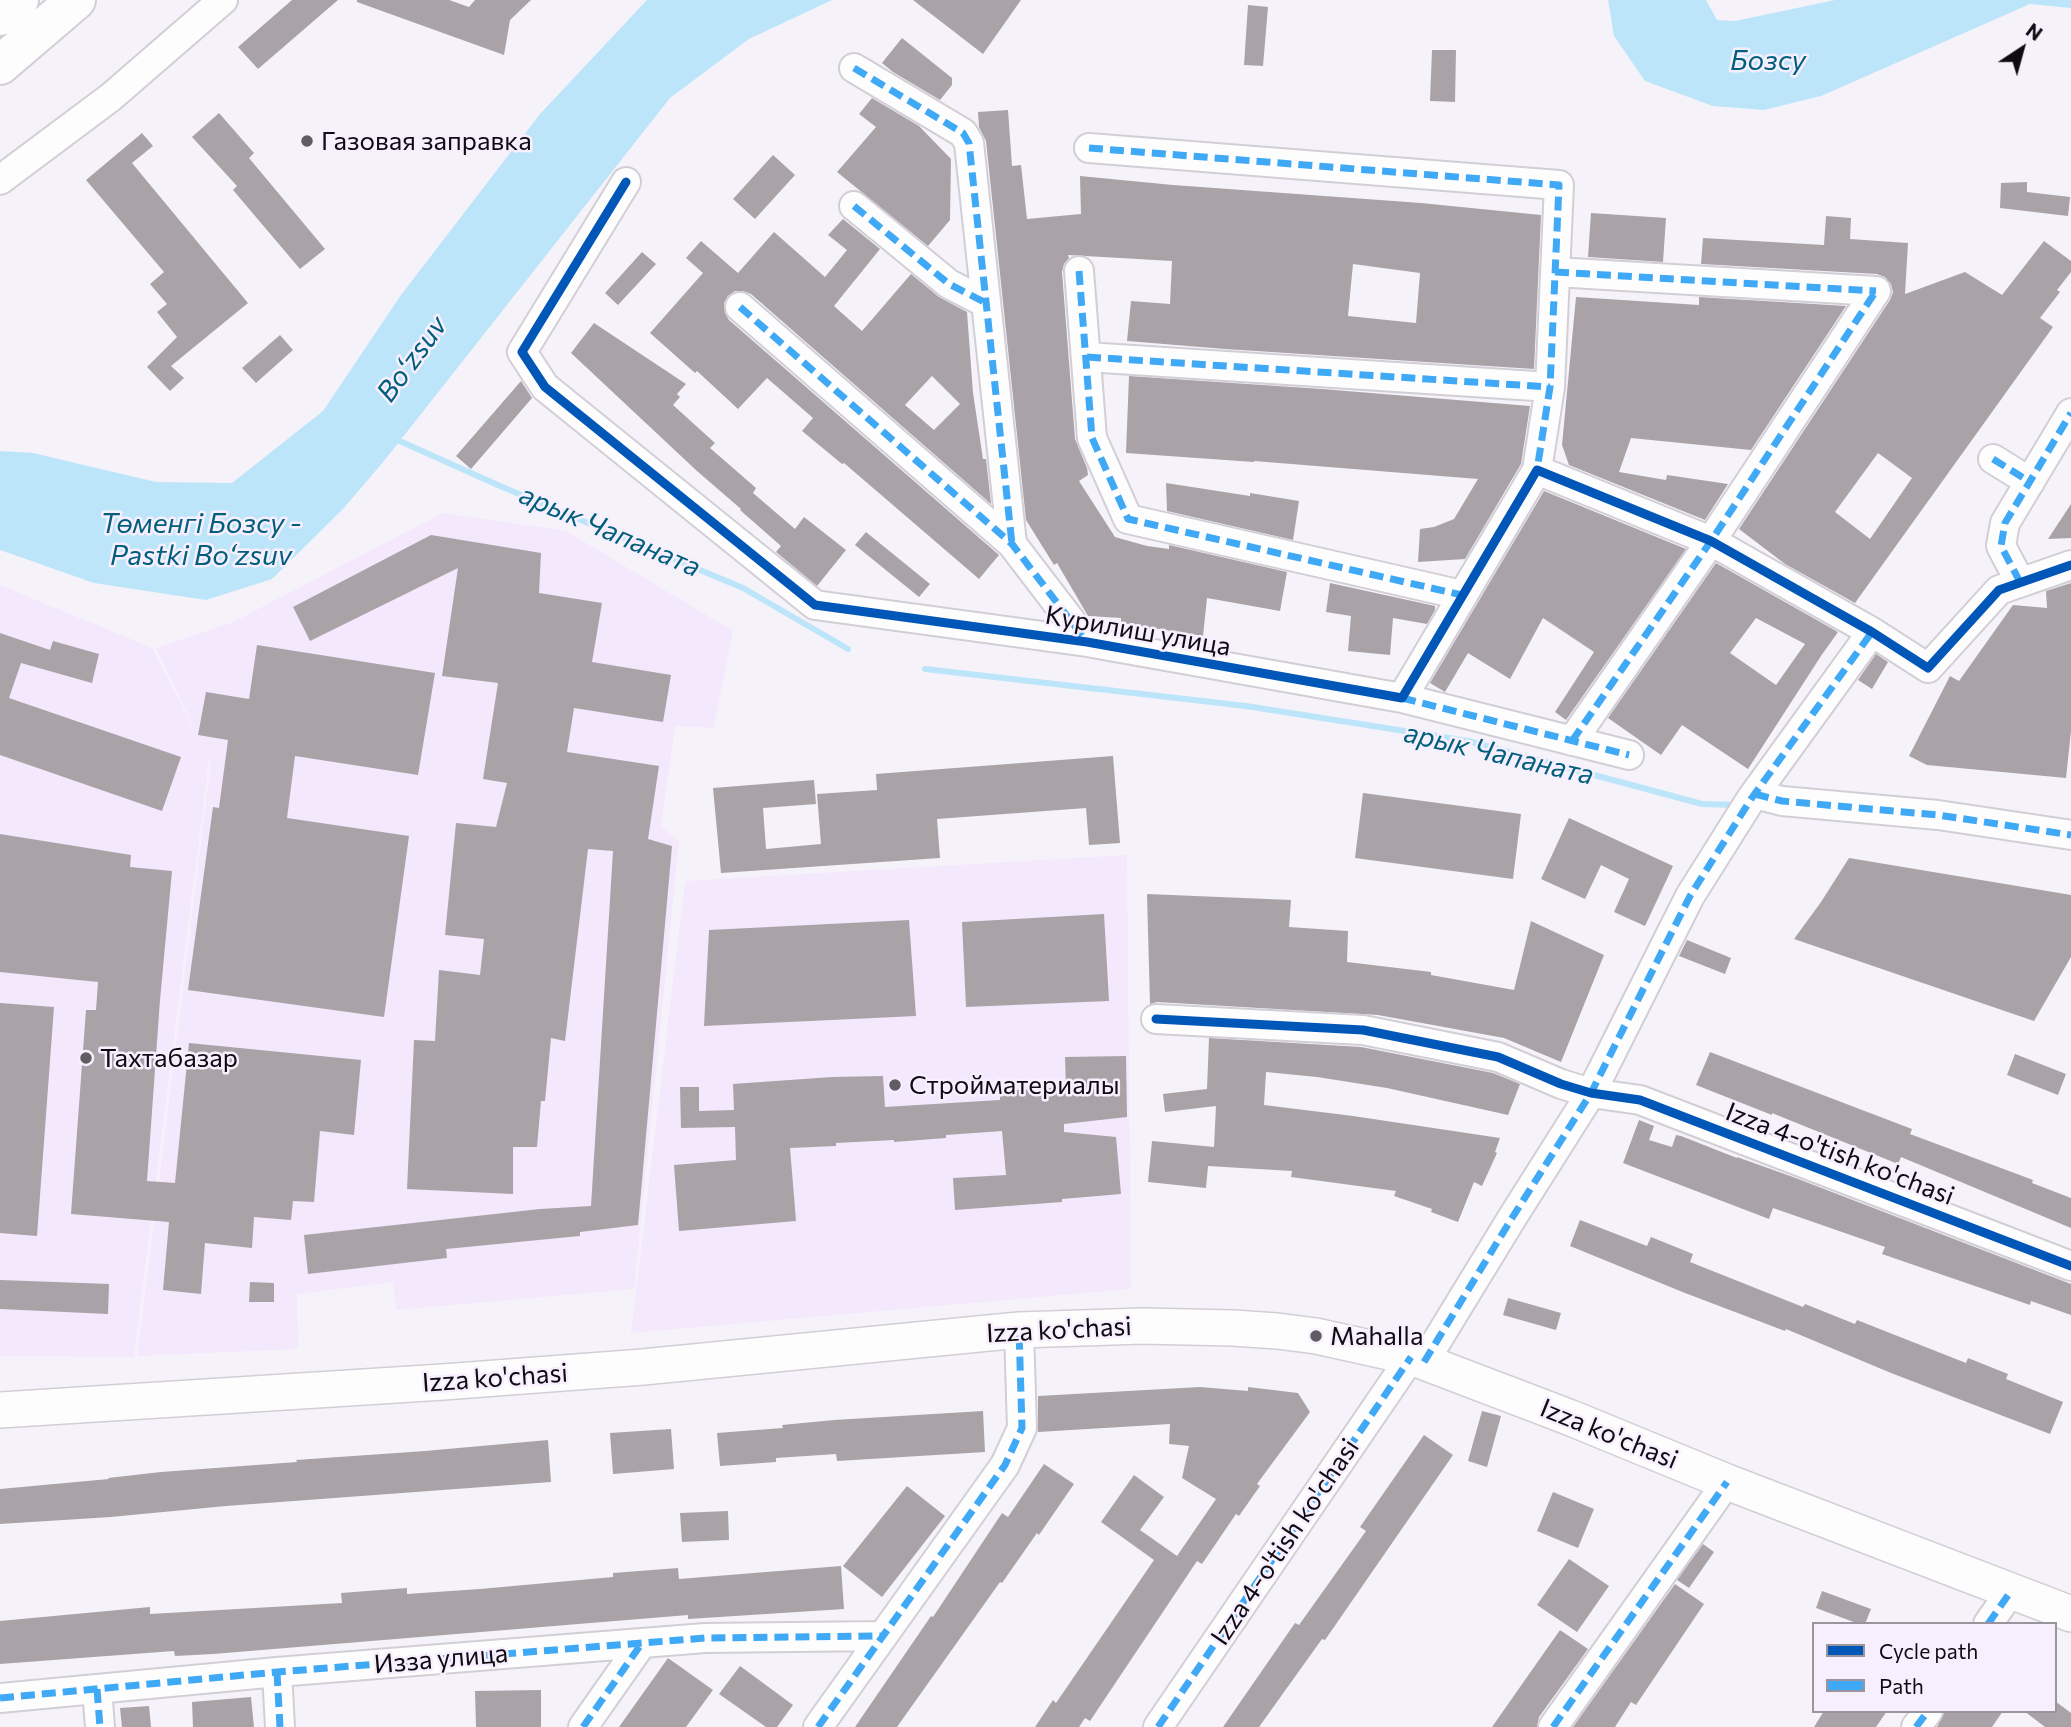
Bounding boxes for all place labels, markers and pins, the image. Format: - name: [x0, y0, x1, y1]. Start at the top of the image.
- place label: Газовая заправка: [321, 125, 532, 157]
- marker: Газовая заправка: [299, 133, 315, 149]
- place label: Тахтабазар: [100, 1042, 238, 1074]
- marker: Тахтабазар: [78, 1050, 94, 1066]
- place label: Стройматериалы: [909, 1069, 1120, 1101]
- marker: Стройматериалы: [887, 1077, 903, 1093]
- place label: Mahalla: [1330, 1320, 1424, 1352]
- marker: Mahalla: [1308, 1328, 1324, 1344]

